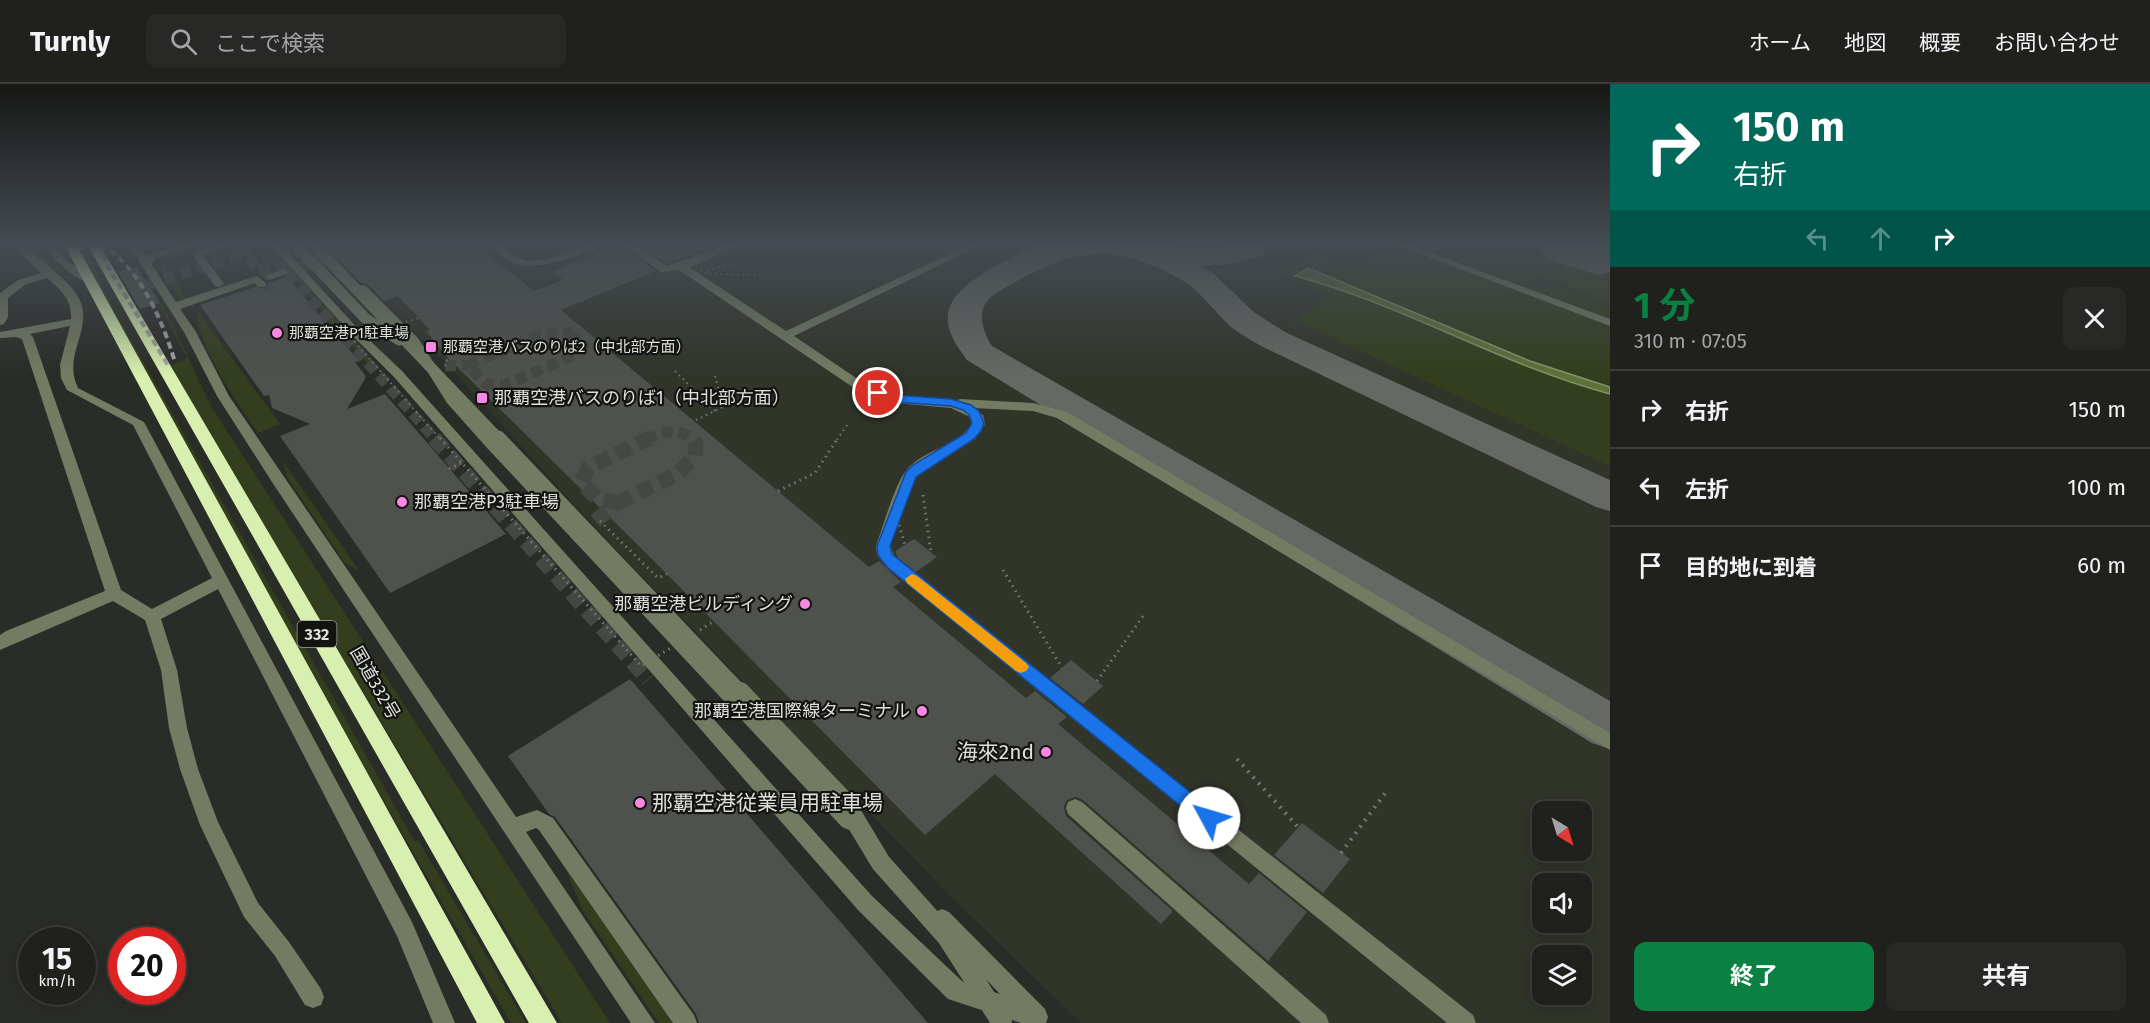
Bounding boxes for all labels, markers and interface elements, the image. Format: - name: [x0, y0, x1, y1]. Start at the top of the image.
- search box: [146, 14, 566, 68]
- text: Turnly: [30, 25, 110, 58]
- icon: search: [167, 25, 200, 58]
- text: ここで検索: [215, 30, 325, 57]
- text: ホーム: [1749, 30, 1811, 56]
- text: 地図: [1844, 30, 1886, 56]
- text: 概要: [1919, 30, 1961, 56]
- text: お問い合わせ: [1994, 30, 2120, 56]
- text: 150 m: [1733, 102, 1845, 152]
- icon: right: [1634, 108, 1712, 186]
- text: 右折: [1733, 159, 1787, 191]
- icon: left: [1801, 222, 1834, 255]
- icon: ahead: [1864, 222, 1897, 255]
- icon: right: [1927, 222, 1960, 255]
- text: 1 分: [1634, 284, 1695, 328]
- button: close: [2063, 287, 2126, 350]
- place label: 那覇空港P1駐車場: [289, 324, 409, 342]
- marker: 那覇空港P1駐車場: [270, 326, 284, 340]
- text: 310 m · 07:05: [1634, 329, 1747, 353]
- place label: 那覇空港バスのりば2（中北部方面）: [443, 338, 690, 356]
- marker: 那覇空港バスのりば2（中北部方面）: [424, 340, 438, 354]
- pin: [852, 367, 903, 418]
- icon: arrive: [861, 376, 894, 409]
- place label: 那覇空港バスのりば1（中北部方面）: [494, 387, 790, 409]
- marker: 那覇空港バスのりば1（中北部方面）: [475, 391, 489, 405]
- icon: right: [1634, 393, 1667, 426]
- text: 150 m: [2068, 396, 2126, 423]
- text: 右折: [1685, 398, 1729, 425]
- icon: left: [1634, 471, 1667, 504]
- text: 100 m: [2067, 474, 2126, 501]
- text: 左折: [1685, 476, 1729, 503]
- place label: 那覇空港P3駐車場: [414, 491, 559, 513]
- marker: 那覇空港P3駐車場: [395, 495, 409, 509]
- icon: arrive: [1634, 549, 1667, 582]
- text: 60 m: [2077, 552, 2126, 579]
- text: 目的地に到着: [1685, 554, 1817, 581]
- place label: 那覇空港ビルディング: [614, 593, 793, 615]
- marker: 那覇空港ビルディング: [798, 597, 812, 611]
- road number: 332: [298, 621, 336, 647]
- street label: 国道332号: [345, 643, 405, 723]
- place label: 那覇空港国際線ターミナル: [694, 700, 910, 722]
- marker: 那覇空港国際線ターミナル: [915, 704, 929, 718]
- place label: 海來2nd: [957, 739, 1034, 765]
- marker: 海來2nd: [1039, 745, 1053, 759]
- position arrow: [1177, 786, 1241, 850]
- place label: 那覇空港従業員用駐車場: [652, 790, 883, 816]
- marker: 那覇空港従業員用駐車場: [633, 796, 647, 810]
- north arrow: [1532, 801, 1592, 861]
- map controls: [1532, 801, 1592, 1005]
- button: sound: [1532, 873, 1592, 933]
- speed limit sign: 20: [108, 927, 186, 1005]
- text: 15: [42, 941, 72, 977]
- button: 終了: [1634, 942, 1874, 1011]
- button: 共有: [1886, 942, 2126, 1011]
- button: layers: [1532, 945, 1592, 1005]
- text: km/h: [38, 972, 76, 990]

